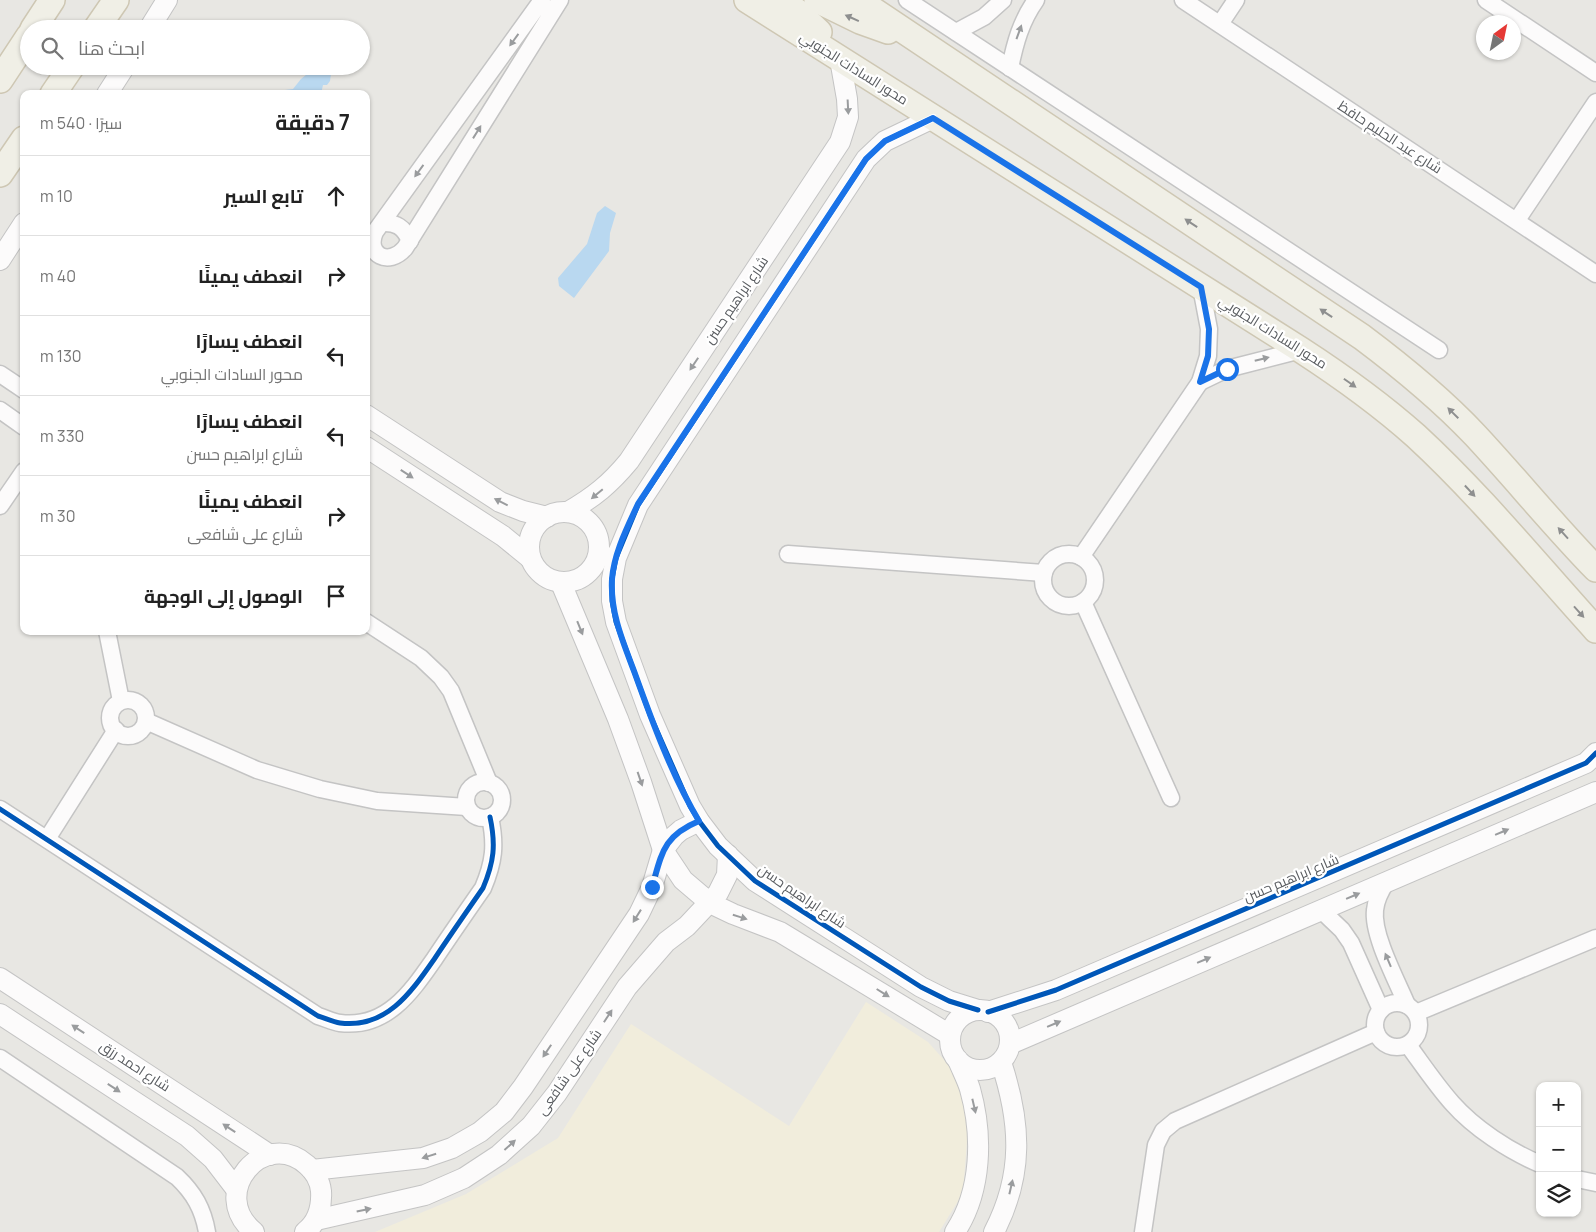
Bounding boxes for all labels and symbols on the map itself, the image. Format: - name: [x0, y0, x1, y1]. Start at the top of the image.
- one-way arrow: [845, 14, 859, 22]
- north arrow: [1476, 15, 1521, 60]
- one-way arrow: [1016, 25, 1023, 40]
- street label: محور السادات الجنوبي: [795, 27, 912, 111]
- one-way arrow: [509, 33, 519, 47]
- street label: شارع عبد الحليم حافظ: [1334, 96, 1446, 178]
- one-way arrow: [844, 99, 852, 115]
- one-way arrow: [472, 126, 481, 139]
- one-way arrow: [414, 165, 424, 178]
- one-way arrow: [1184, 218, 1197, 228]
- street label: شارع ابراهيم حسن: [699, 252, 773, 348]
- street label: محور السادات الجنوبي: [1214, 291, 1331, 375]
- one-way arrow: [1319, 308, 1332, 318]
- one-way arrow: [1254, 355, 1269, 363]
- one-way arrow: [689, 357, 699, 370]
- route start: [1216, 358, 1239, 381]
- one-way arrow: [1343, 378, 1356, 388]
- one-way arrow: [1447, 408, 1459, 420]
- one-way arrow: [400, 469, 414, 479]
- one-way arrow: [1464, 485, 1476, 497]
- one-way arrow: [591, 488, 604, 499]
- one-way arrow: [493, 498, 508, 506]
- one-way arrow: [1557, 528, 1569, 540]
- one-way arrow: [1573, 605, 1585, 617]
- one-way arrow: [576, 621, 584, 636]
- one-way arrow: [636, 772, 644, 787]
- one-way arrow: [1495, 828, 1509, 836]
- street label: شارع ابراهيم حسن: [1240, 849, 1342, 907]
- street label: شارع ابراهيم حسن: [754, 859, 850, 933]
- route end: [641, 876, 664, 899]
- one-way arrow: [1346, 892, 1361, 900]
- one-way arrow: [633, 910, 642, 923]
- one-way arrow: [733, 913, 748, 921]
- one-way arrow: [1384, 953, 1392, 967]
- one-way arrow: [1197, 956, 1211, 964]
- one-way arrow: [876, 989, 889, 998]
- one-way arrow: [603, 1009, 613, 1022]
- one-way arrow: [1047, 1020, 1061, 1028]
- one-way arrow: [72, 1025, 85, 1034]
- street label: شارع على شافعى: [532, 1025, 605, 1119]
- street label: شارع احمد رزق: [96, 1036, 174, 1096]
- one-way arrow: [542, 1044, 552, 1058]
- one-way arrow: [107, 1084, 121, 1093]
- one-way arrow: [970, 1099, 978, 1114]
- one-way arrow: [222, 1123, 236, 1133]
- one-way arrow: [504, 1139, 516, 1151]
- one-way arrow: [421, 1152, 436, 1160]
- one-way arrow: [1007, 1179, 1015, 1194]
- one-way arrow: [356, 1205, 372, 1213]

